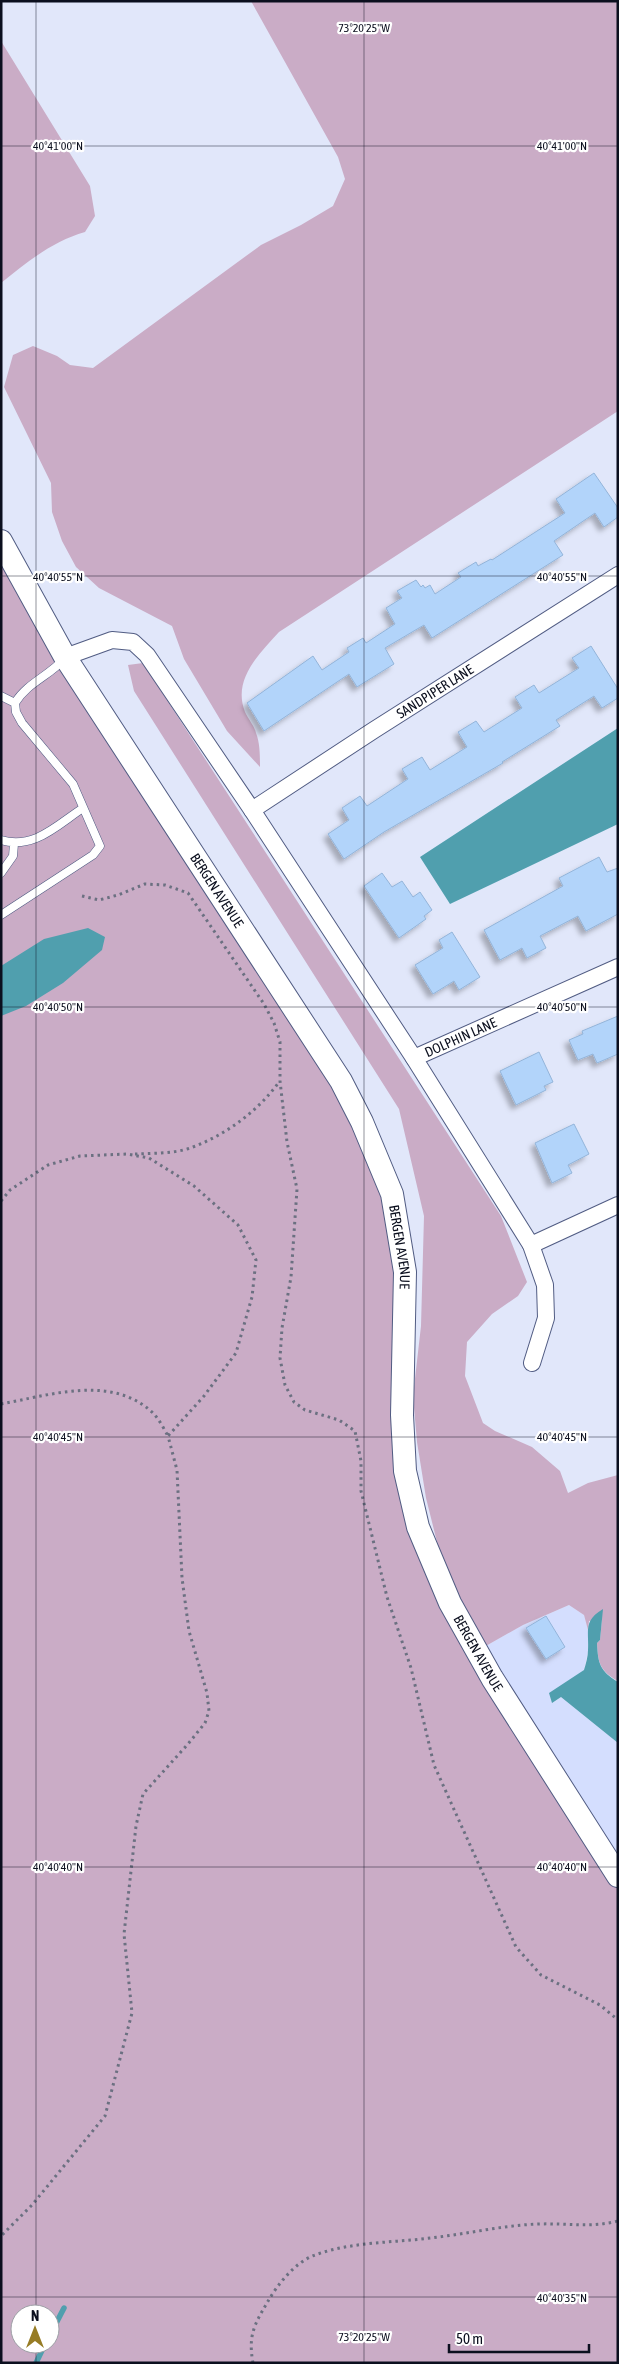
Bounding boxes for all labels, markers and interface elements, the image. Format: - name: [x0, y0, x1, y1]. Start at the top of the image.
- text: 73°20'25"W: [338, 21, 390, 35]
- text: 40°41'00"N: [33, 139, 83, 153]
- text: 40°41'00"N: [537, 139, 587, 153]
- text: 40°40'55"N: [33, 570, 83, 584]
- text: 40°40'55"N: [537, 570, 587, 584]
- street label: SANDPIPER LANE: [394, 661, 476, 722]
- street label: BERGEN AVENUE: [187, 850, 247, 930]
- text: 40°40'50"N: [33, 1000, 83, 1014]
- text: 40°40'50"N: [537, 1000, 587, 1014]
- street label: DOLPHIN LANE: [422, 1014, 499, 1060]
- street label: BERGEN AVENUE: [386, 1204, 413, 1289]
- text: 40°40'45"N: [33, 1430, 83, 1444]
- text: 40°40'45"N: [537, 1430, 587, 1444]
- street label: BERGEN AVENUE: [450, 1612, 506, 1694]
- text: 40°40'40"N: [33, 1860, 83, 1874]
- text: 40°40'40"N: [537, 1860, 587, 1874]
- text: 40°40'35"N: [537, 2291, 587, 2305]
- north arrow: [10, 2304, 60, 2354]
- text: N: [31, 2308, 39, 2324]
- scale bar: [449, 2322, 589, 2354]
- text: 73°20'25"W: [338, 2330, 390, 2344]
- text: 50 m: [456, 2330, 483, 2347]

